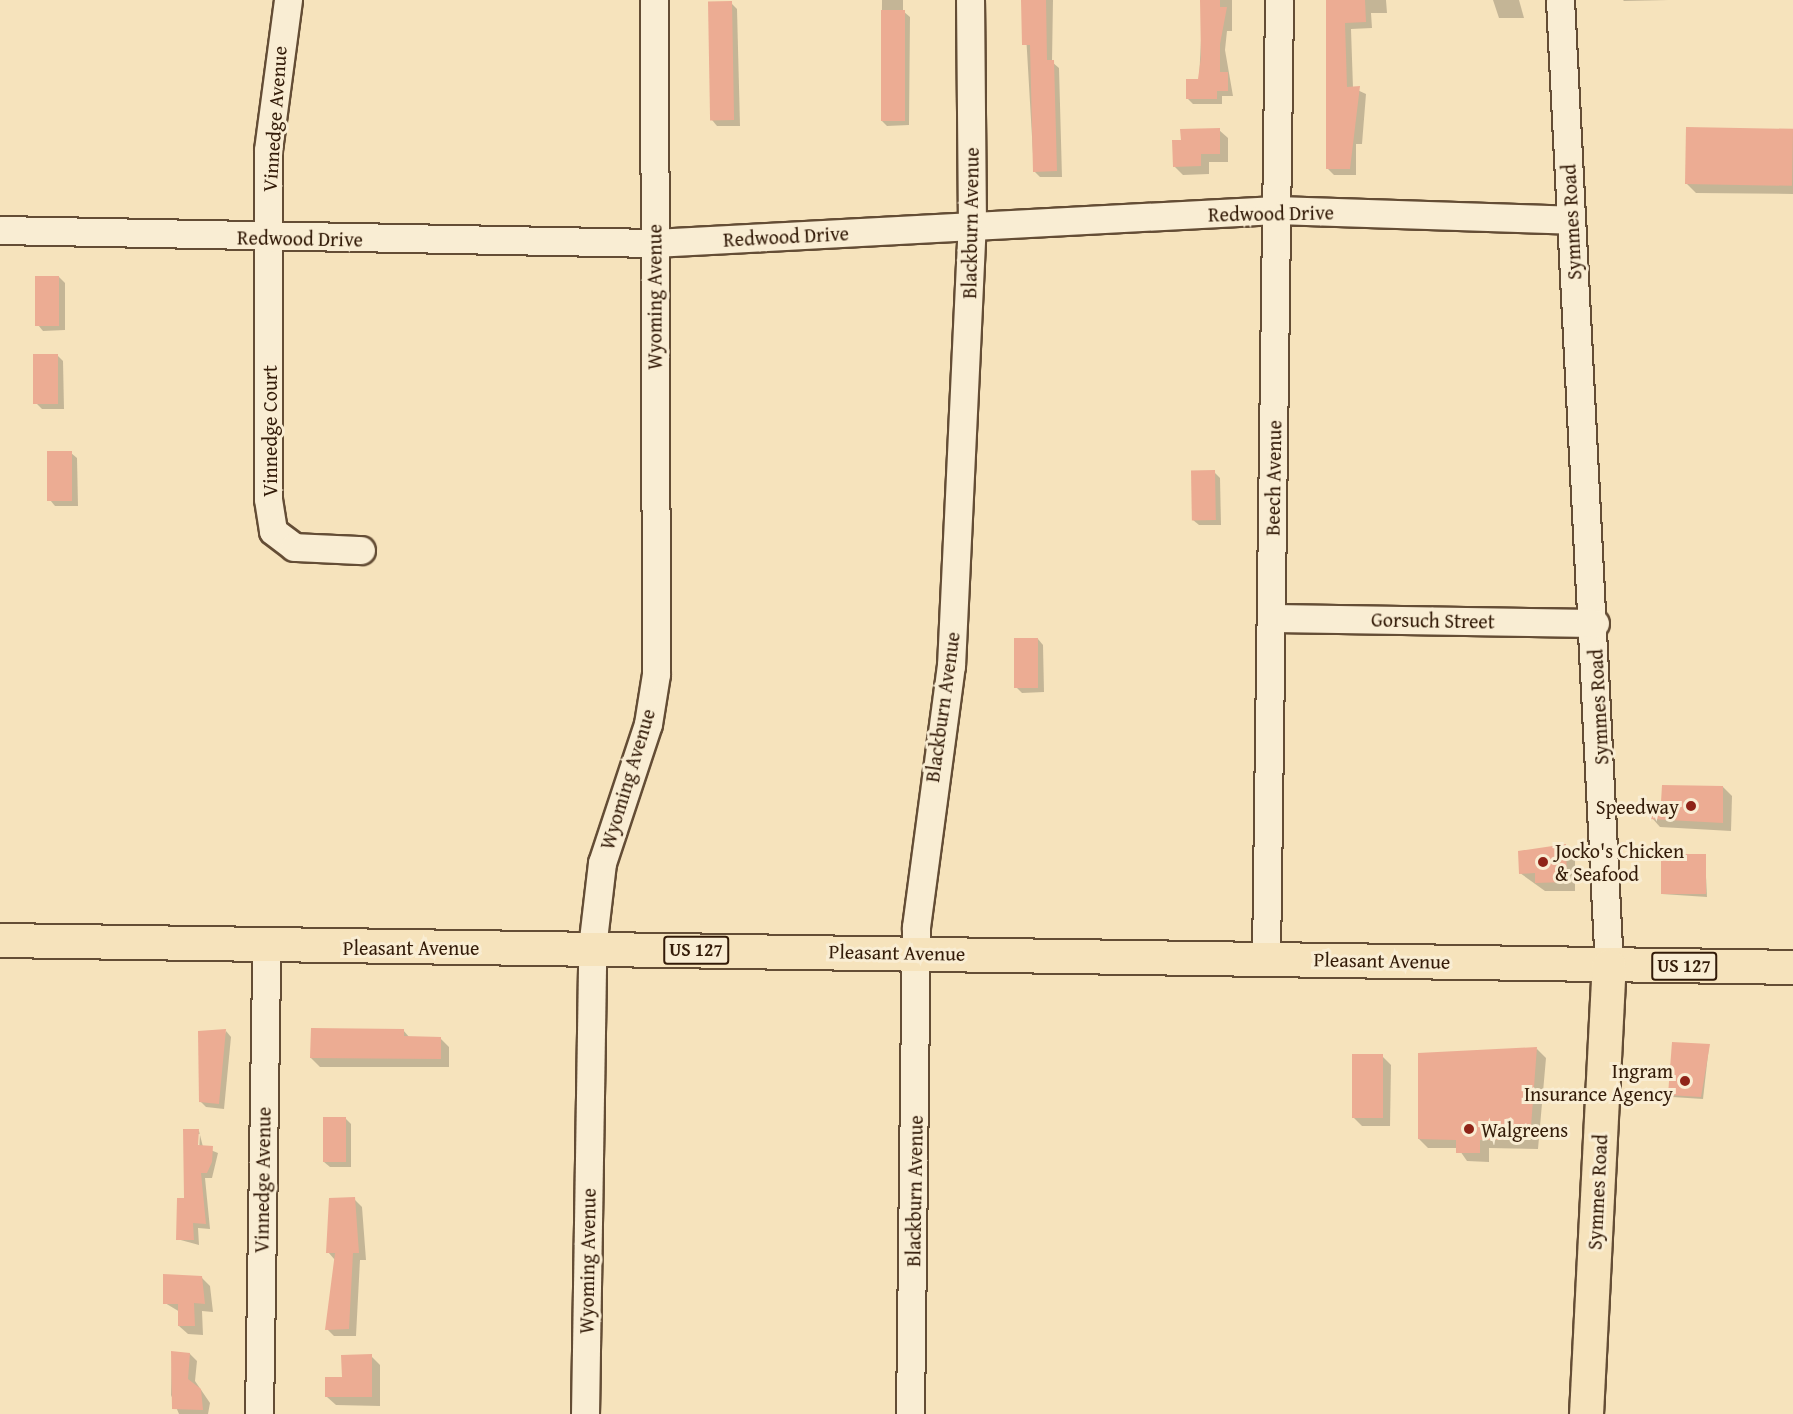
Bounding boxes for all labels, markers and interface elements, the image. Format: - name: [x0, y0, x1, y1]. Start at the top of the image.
- street label: Vinnedge Avenue: [257, 45, 291, 193]
- street label: Blackburn Avenue: [957, 147, 983, 299]
- street label: Symmes Road: [1556, 163, 1586, 281]
- street label: Redwood Drive: [1208, 200, 1334, 226]
- street label: Redwood Drive: [723, 221, 849, 251]
- street label: Wyoming Avenue: [642, 224, 666, 370]
- street label: Redwood Drive: [237, 225, 363, 251]
- street label: Vinnedge Court: [257, 365, 281, 497]
- street label: Beech Avenue: [1260, 420, 1286, 536]
- street label: Gorsuch Street: [1371, 607, 1495, 633]
- street label: Blackburn Avenue: [920, 630, 964, 784]
- street label: Symmes Road: [1583, 648, 1613, 766]
- street label: Wyoming Avenue: [594, 706, 660, 852]
- place label: Speedway: [1596, 794, 1679, 818]
- marker: Speedway: [1684, 799, 1698, 813]
- place label: Jocko's Chicken & Seafood: [1555, 838, 1684, 885]
- marker: Jocko's Chicken & Seafood: [1536, 855, 1550, 869]
- street label: Pleasant Avenue: [343, 935, 479, 959]
- road number: US 127: [663, 935, 729, 965]
- street label: Pleasant Avenue: [828, 939, 966, 965]
- street label: Pleasant Avenue: [1313, 947, 1451, 973]
- road number: US 127: [1651, 951, 1717, 981]
- place label: Ingram Insurance Agency: [1524, 1058, 1673, 1105]
- marker: Ingram Insurance Agency: [1678, 1074, 1692, 1088]
- street label: Vinnedge Avenue: [249, 1107, 275, 1253]
- street label: Blackburn Avenue: [901, 1115, 927, 1267]
- place label: Walgreens: [1481, 1117, 1568, 1141]
- marker: Walgreens: [1462, 1122, 1476, 1136]
- street label: Symmes Road: [1582, 1133, 1612, 1251]
- street label: Wyoming Avenue: [574, 1188, 600, 1334]

